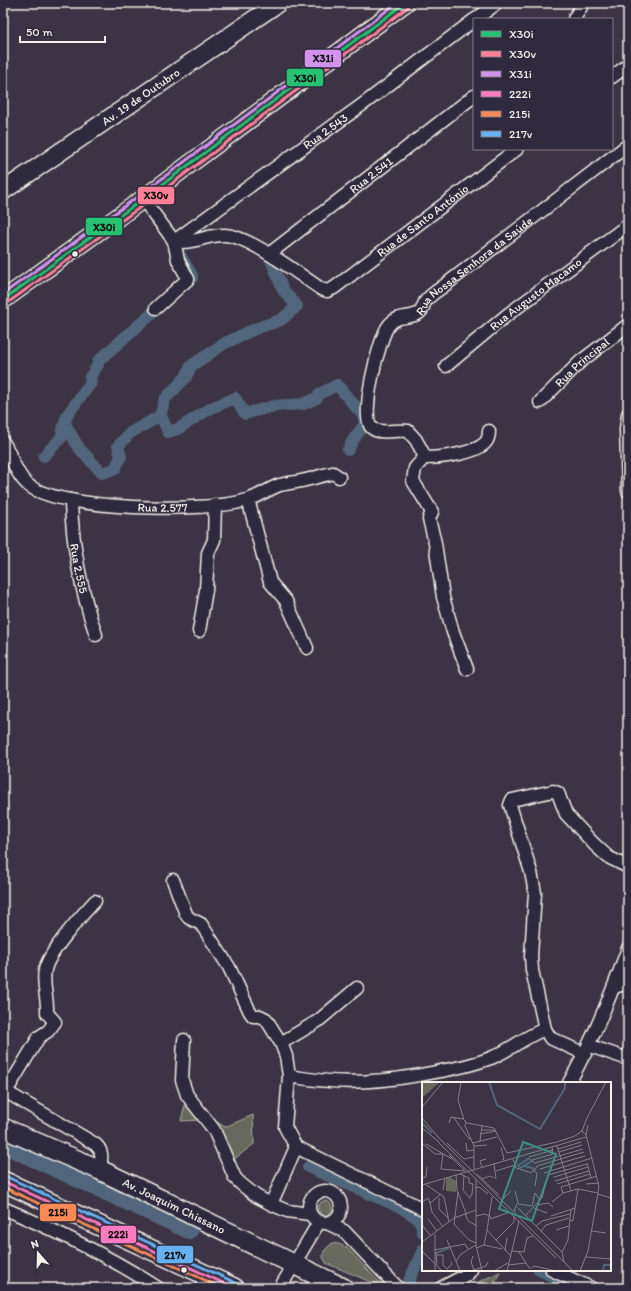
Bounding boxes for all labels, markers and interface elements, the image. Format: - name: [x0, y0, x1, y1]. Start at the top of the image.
- scale bar: [20, 18, 105, 44]
- legend: [473, 18, 613, 150]
- text: 50 m: [26, 25, 52, 39]
- text: X30i: [509, 27, 534, 41]
- text: X30v: [509, 47, 537, 61]
- line badge: X31i: [304, 49, 342, 68]
- text: X31i: [313, 52, 334, 65]
- street label: Av. 19 de Outubro: [99, 65, 183, 128]
- text: X31i: [509, 67, 532, 81]
- line badge: X30i: [286, 68, 324, 87]
- text: X30i: [294, 72, 316, 85]
- text: 222i: [509, 87, 531, 101]
- text: 215i: [509, 107, 530, 121]
- street label: Rua 2.543: [300, 110, 351, 152]
- text: 217v: [509, 127, 533, 141]
- street label: Rua 2.541: [347, 154, 396, 196]
- street label: Rua de Santo António: [374, 181, 471, 260]
- line badge: X30v: [137, 186, 175, 205]
- text: X30v: [144, 189, 169, 202]
- street label: Rua Nossa Senhora da Saúde: [413, 213, 536, 319]
- line badge: X30i: [85, 217, 123, 236]
- text: X30i: [93, 221, 115, 234]
- unlabelled marker: [70, 249, 80, 259]
- street label: Rua Augusto Macamo: [487, 255, 584, 333]
- street label: Rua Principal: [552, 334, 613, 390]
- street label: Rua 2.577: [137, 500, 188, 515]
- street label: Rua 2.555: [67, 543, 91, 595]
- inset map: [422, 1082, 611, 1271]
- street label: Av. Joaquim Chissano: [120, 1175, 228, 1237]
- line badge: 215i: [39, 1203, 77, 1222]
- text: 215i: [48, 1206, 68, 1219]
- line badge: 222i: [100, 1225, 137, 1244]
- text: 222i: [108, 1228, 128, 1241]
- north arrow: [18, 1233, 58, 1273]
- text: N: [29, 1237, 40, 1251]
- line badge: 217v: [156, 1245, 194, 1264]
- text: 217v: [164, 1249, 187, 1262]
- unlabelled marker: [179, 1265, 189, 1275]

